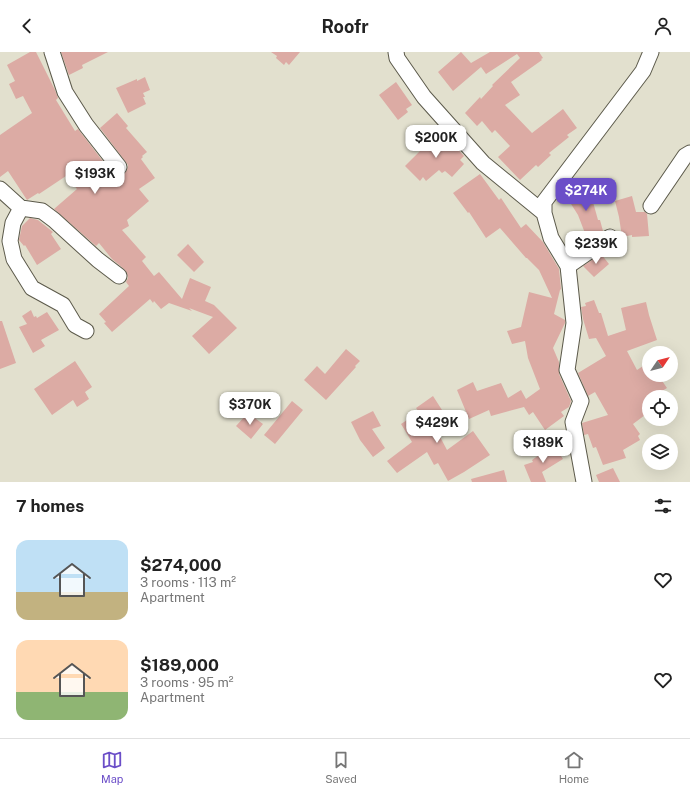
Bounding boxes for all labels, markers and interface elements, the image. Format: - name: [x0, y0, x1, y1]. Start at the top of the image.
- icon: back: [16, 15, 38, 37]
- icon: person: [652, 15, 674, 37]
- text: Roofr: [321, 16, 369, 37]
- pin: $200K: [408, 125, 464, 159]
- text: $200K: [414, 130, 458, 145]
- pin: $193K: [67, 161, 123, 195]
- text: $193K: [75, 166, 115, 181]
- pin: $274K: [558, 178, 614, 212]
- text: $274K: [565, 183, 607, 198]
- pin: $239K: [568, 231, 624, 265]
- text: $239K: [574, 236, 618, 251]
- north arrow: [642, 346, 678, 382]
- map controls: [642, 346, 678, 470]
- button: locate: [642, 390, 678, 426]
- pin: $370K: [222, 392, 278, 426]
- text: $370K: [229, 397, 272, 412]
- pin: $429K: [409, 410, 465, 444]
- text: $429K: [415, 415, 459, 430]
- pin: $189K: [515, 430, 571, 464]
- button: layers: [642, 434, 678, 470]
- text: $189K: [523, 435, 563, 450]
- icon: filters: [652, 495, 674, 517]
- text: 7 homes: [16, 496, 84, 516]
- text: $274,000: [140, 555, 221, 575]
- icon: home: [48, 556, 96, 604]
- icon: heart: [652, 569, 674, 591]
- text: 3 rooms · 113 m²: [140, 575, 236, 590]
- text: Apartment: [140, 590, 205, 605]
- text: $189,000: [140, 655, 219, 675]
- icon: home: [48, 656, 96, 704]
- icon: heart: [652, 669, 674, 691]
- text: 3 rooms · 95 m²: [140, 675, 234, 690]
- text: Apartment: [140, 690, 205, 705]
- tab: Map: [101, 749, 123, 785]
- tab: Saved: [325, 749, 357, 785]
- tab: Home: [559, 749, 589, 785]

